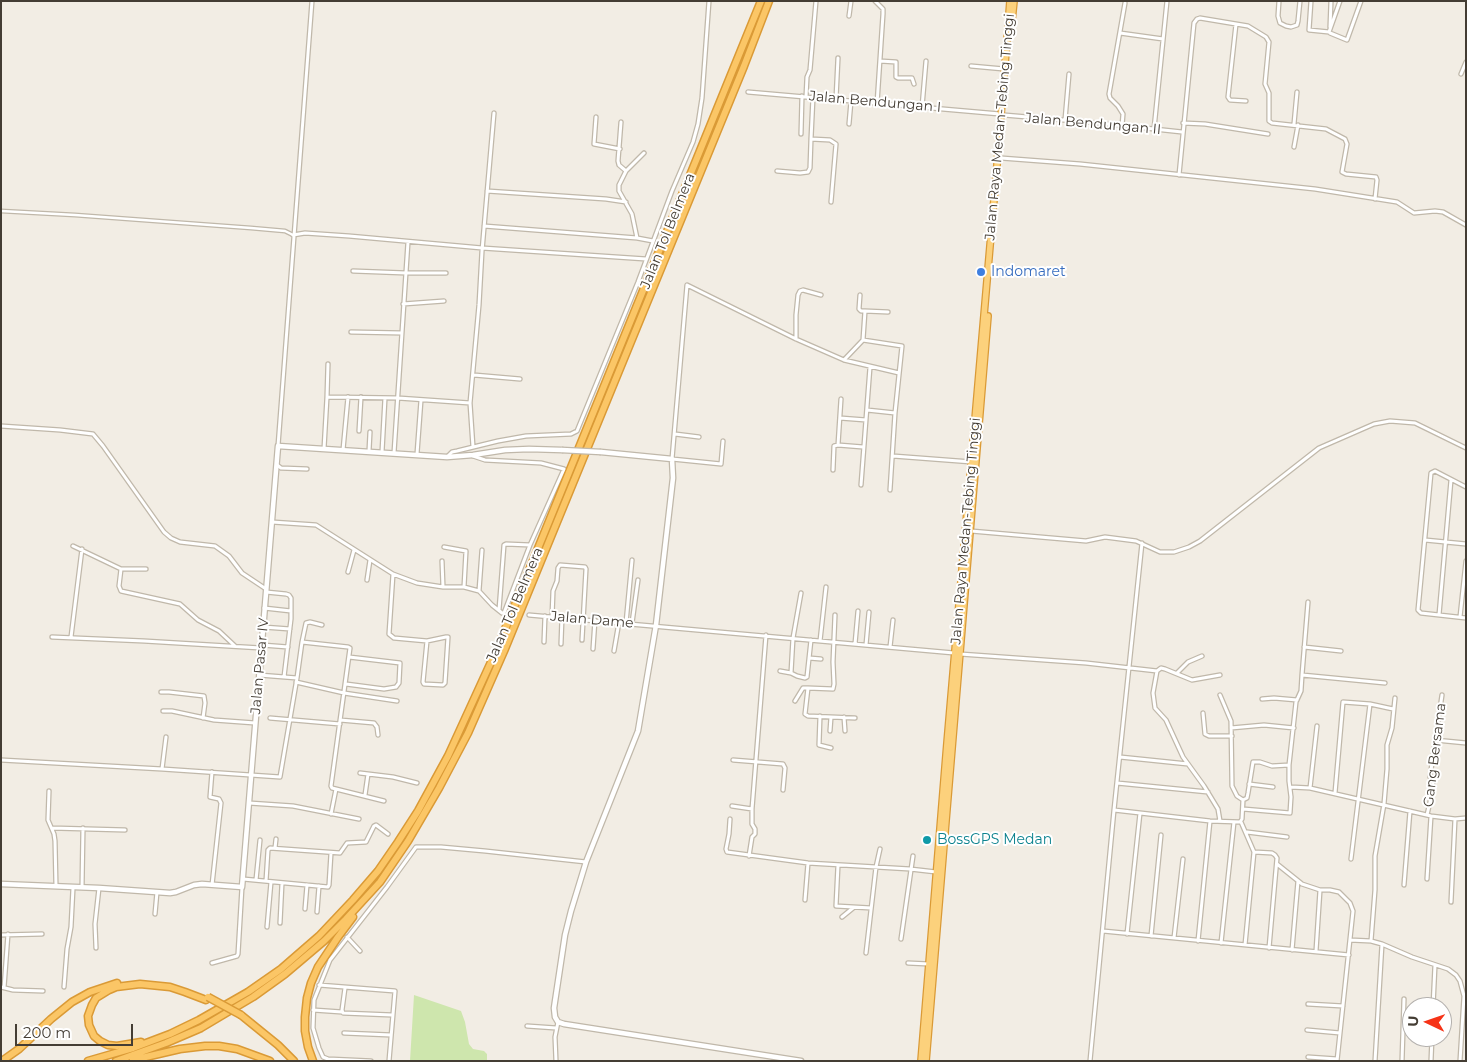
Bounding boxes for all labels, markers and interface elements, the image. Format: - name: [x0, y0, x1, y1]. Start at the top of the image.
- street label: Jalan Raya Medan-Tebing Tinggi: [982, 13, 1018, 241]
- street label: Jalan Bendungan I: [808, 88, 942, 116]
- street label: Jalan Bendungan II: [1024, 110, 1162, 138]
- street label: Jalan Tol Belmera: [637, 171, 699, 291]
- place label: Indomaret: [991, 264, 1066, 280]
- marker: Indomaret: [975, 266, 987, 278]
- street label: Jalan Raya Medan-Tebing Tinggi: [948, 417, 984, 645]
- street label: Jalan Tol Belmera: [483, 545, 547, 665]
- street label: Jalan Dame: [550, 608, 634, 632]
- street label: Jalan Pasar IV: [247, 617, 273, 715]
- street label: Gang Bersama: [1420, 702, 1450, 808]
- place label: BossGPS Medan: [937, 832, 1052, 848]
- marker: BossGPS Medan: [921, 834, 933, 846]
- north arrow: [1402, 997, 1452, 1047]
- scale bar: [18, 1014, 135, 1046]
- text: U: [1404, 1015, 1422, 1027]
- text: 200 m: [23, 1023, 71, 1042]

